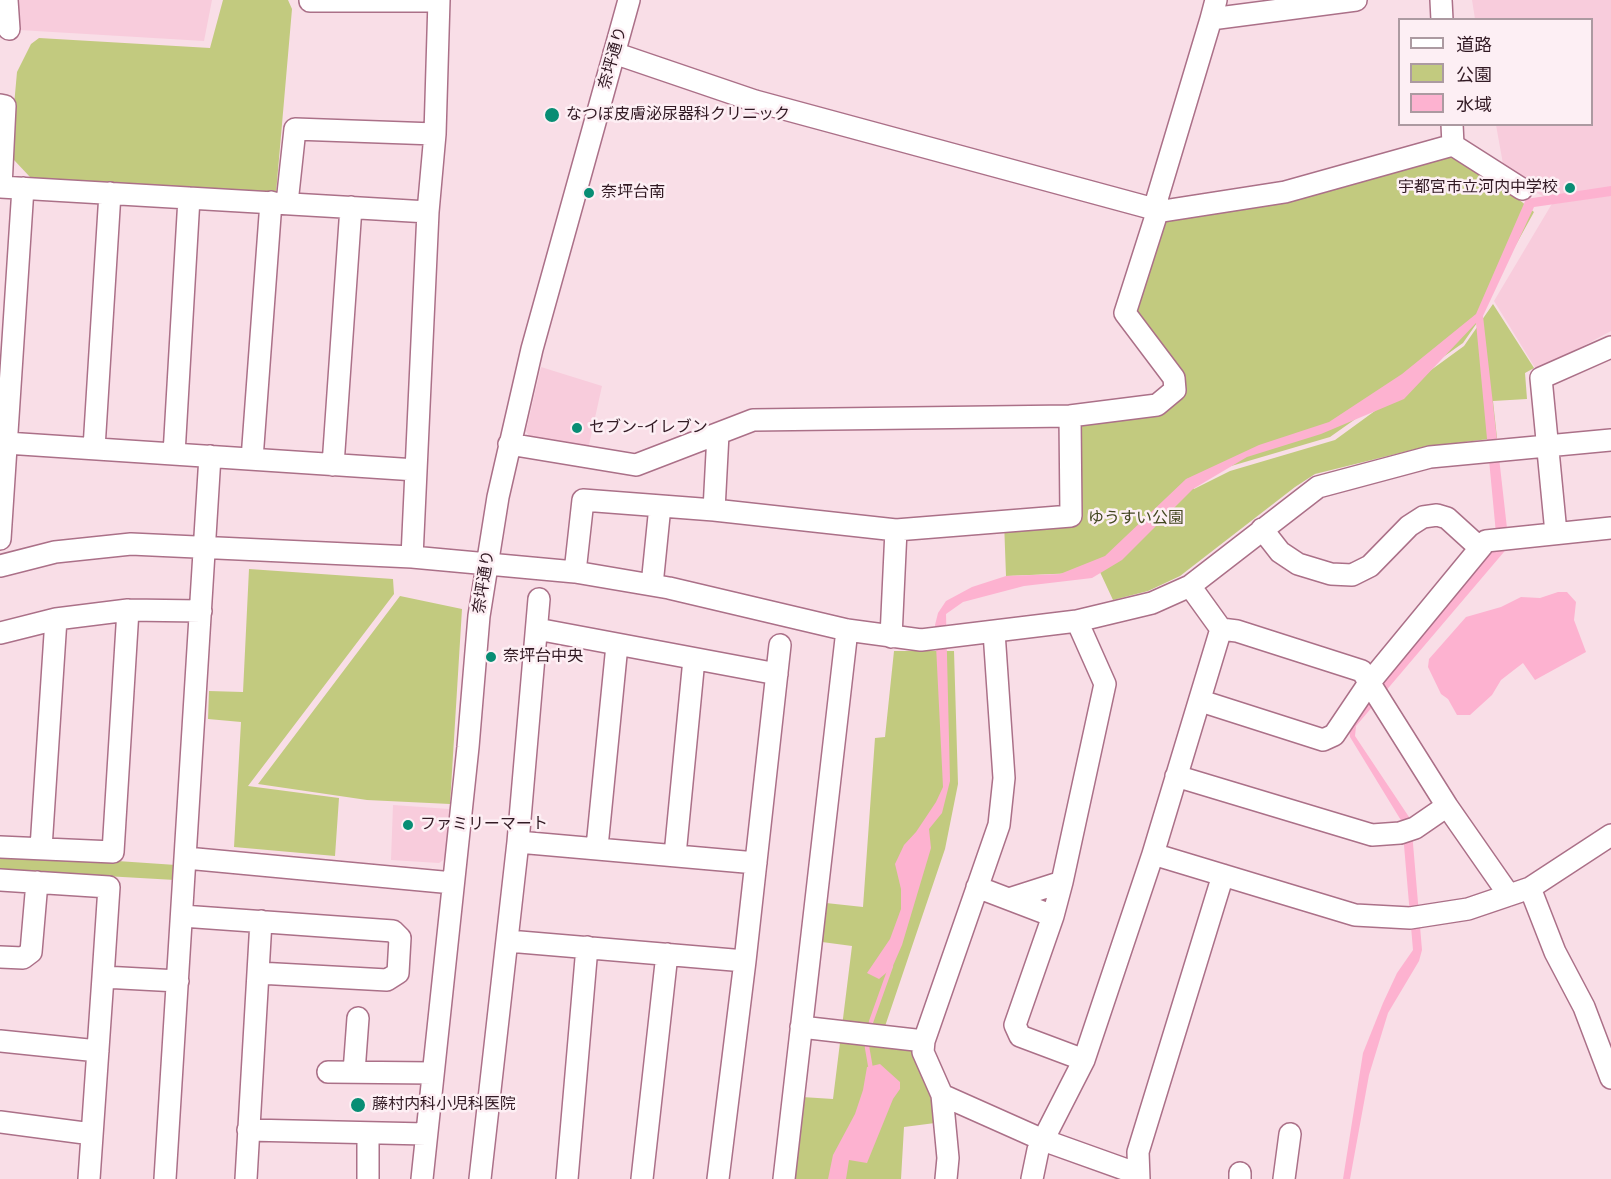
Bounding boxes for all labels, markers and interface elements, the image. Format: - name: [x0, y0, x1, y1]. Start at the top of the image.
- legend: [1398, 18, 1593, 126]
- street label: 奈坪通り: [595, 25, 631, 91]
- text: 道路: [1456, 32, 1492, 56]
- text: 公園: [1456, 62, 1492, 86]
- text: 水域: [1456, 92, 1492, 116]
- place label: なつぼ皮膚泌尿器科クリニック: [566, 105, 790, 125]
- marker: なつぼ皮膚泌尿器科クリニック: [543, 106, 561, 124]
- place label: 宇都宮市立河内中学校: [1398, 178, 1558, 198]
- marker: 宇都宮市立河内中学校: [1563, 181, 1577, 195]
- place label: 奈坪台南: [601, 183, 665, 203]
- marker: 奈坪台南: [582, 186, 596, 200]
- place label: セブン-イレブン: [589, 418, 708, 438]
- marker: セブン-イレブン: [570, 421, 584, 435]
- park label: ゆうすい公園: [1088, 509, 1184, 529]
- street label: 奈坪通り: [470, 549, 498, 615]
- place label: 奈坪台中央: [503, 647, 583, 667]
- marker: 奈坪台中央: [484, 650, 498, 664]
- place label: ファミリーマート: [420, 815, 548, 835]
- marker: ファミリーマート: [401, 818, 415, 832]
- place label: 藤村内科小児科医院: [372, 1095, 516, 1115]
- marker: 藤村内科小児科医院: [349, 1096, 367, 1114]

